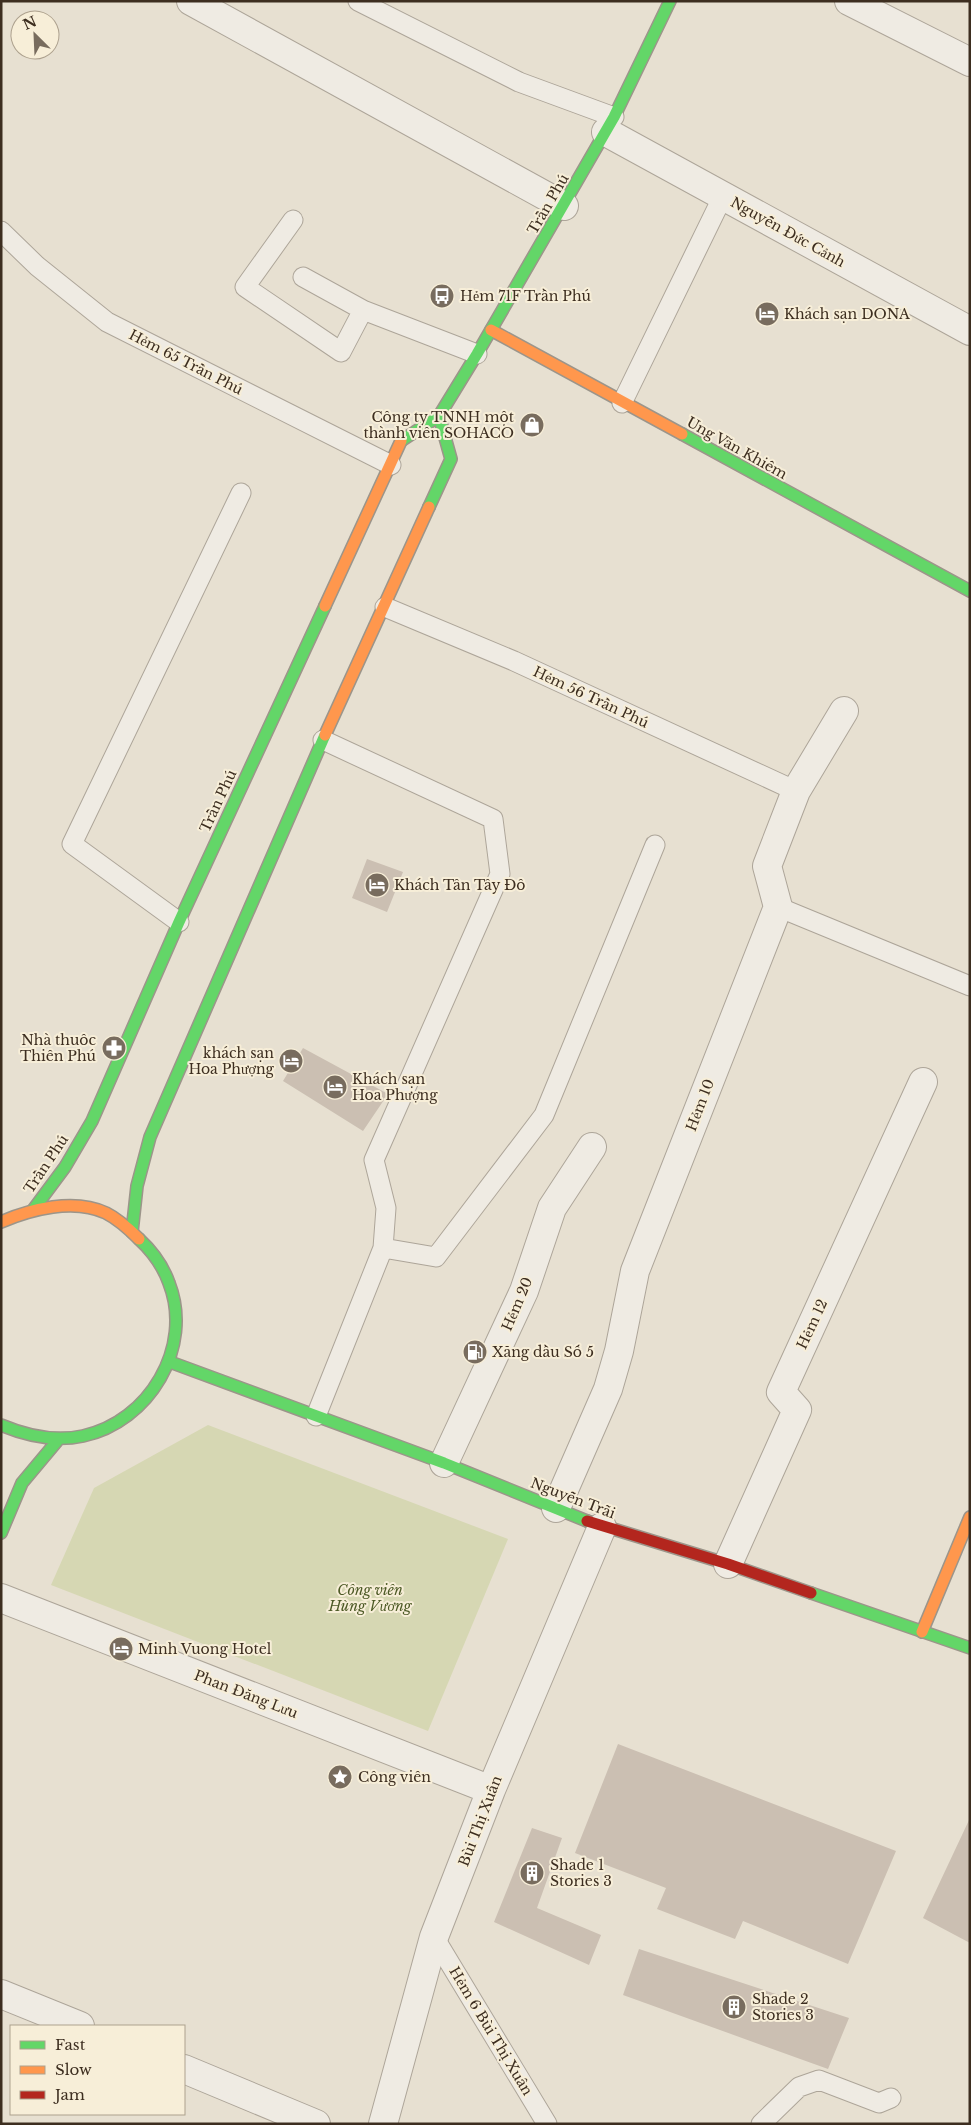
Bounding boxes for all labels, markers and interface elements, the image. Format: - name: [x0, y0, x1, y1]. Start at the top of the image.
- north arrow: [10, 10, 60, 60]
- text: N: [20, 12, 39, 34]
- street label: Trần Phú: [523, 170, 573, 237]
- street label: Nguyễn Đức Cảnh: [727, 193, 849, 271]
- bus stop icon: Hẻm 71F Trần Phú: [429, 283, 455, 309]
- place label: Hẻm 71F Trần Phú: [460, 287, 592, 305]
- hotel icon: Khách sạn DONA: [754, 301, 780, 327]
- place label: Khách sạn DONA: [784, 305, 910, 323]
- street label: Hẻm 65 Trần Phú: [126, 325, 247, 399]
- place label: Công ty TNNH một thành viên SOHACO: [363, 408, 515, 442]
- shop icon: Công ty TNNH một thành viên SOHACO: [519, 412, 545, 438]
- street label: Ung Văn Khiêm: [683, 413, 791, 483]
- street label: Hẻm 56 Trần Phú: [530, 662, 652, 732]
- street label: Trần Phú: [196, 766, 241, 835]
- hotel icon: Khách Tân Tây Đô: [364, 872, 390, 898]
- place label: Khách Tân Tây Đô: [394, 876, 525, 894]
- place label: Nhà thuôc Thiên Phú: [20, 1031, 97, 1065]
- pharmacy icon: Nhà thuôc Thiên Phú: [101, 1035, 127, 1061]
- place label: khách sạn Hoa Phượng: [188, 1044, 275, 1078]
- hotel icon: khách sạn Hoa Phượng: [278, 1048, 304, 1074]
- place label: Khách sạn Hoa Phượng: [352, 1070, 438, 1104]
- hotel icon: Khách sạn Hoa Phượng: [322, 1074, 348, 1100]
- street label: Hẻm 10: [682, 1076, 718, 1134]
- street label: Trần Phú: [20, 1131, 73, 1197]
- street label: Hẻm 20: [498, 1274, 536, 1334]
- street label: Hẻm 12: [793, 1296, 831, 1352]
- fuel station icon: Xăng dầu Số 5: [462, 1339, 488, 1365]
- place label: Xăng dầu Số 5: [492, 1343, 594, 1361]
- street label: Nguyễn Trãi: [528, 1474, 618, 1522]
- park label: Công viên Hùng Vương: [328, 1581, 413, 1615]
- hotel icon: Minh Vuong Hotel: [108, 1636, 134, 1662]
- place label: Minh Vuong Hotel: [138, 1640, 272, 1658]
- street label: Phan Đăng Lưu: [192, 1666, 301, 1722]
- place icon: Công viên: [327, 1764, 353, 1790]
- place label: Công viên: [358, 1768, 431, 1786]
- street label: Bùi Thị Xuân: [454, 1773, 506, 1869]
- place label: Shade 1 Stories 3: [550, 1856, 612, 1890]
- building icon: Shade 1 Stories 3: [519, 1860, 545, 1886]
- street label: Hẻm 6 Bùi Thị Xuân: [445, 1963, 537, 2099]
- place label: Shade 2 Stories 3: [752, 1990, 814, 2024]
- building icon: Shade 2 Stories 3: [721, 1994, 747, 2020]
- legend: [10, 2025, 185, 2115]
- text: Fast: [55, 2035, 86, 2054]
- text: Slow: [55, 2060, 92, 2079]
- text: Jam: [53, 2085, 85, 2104]

